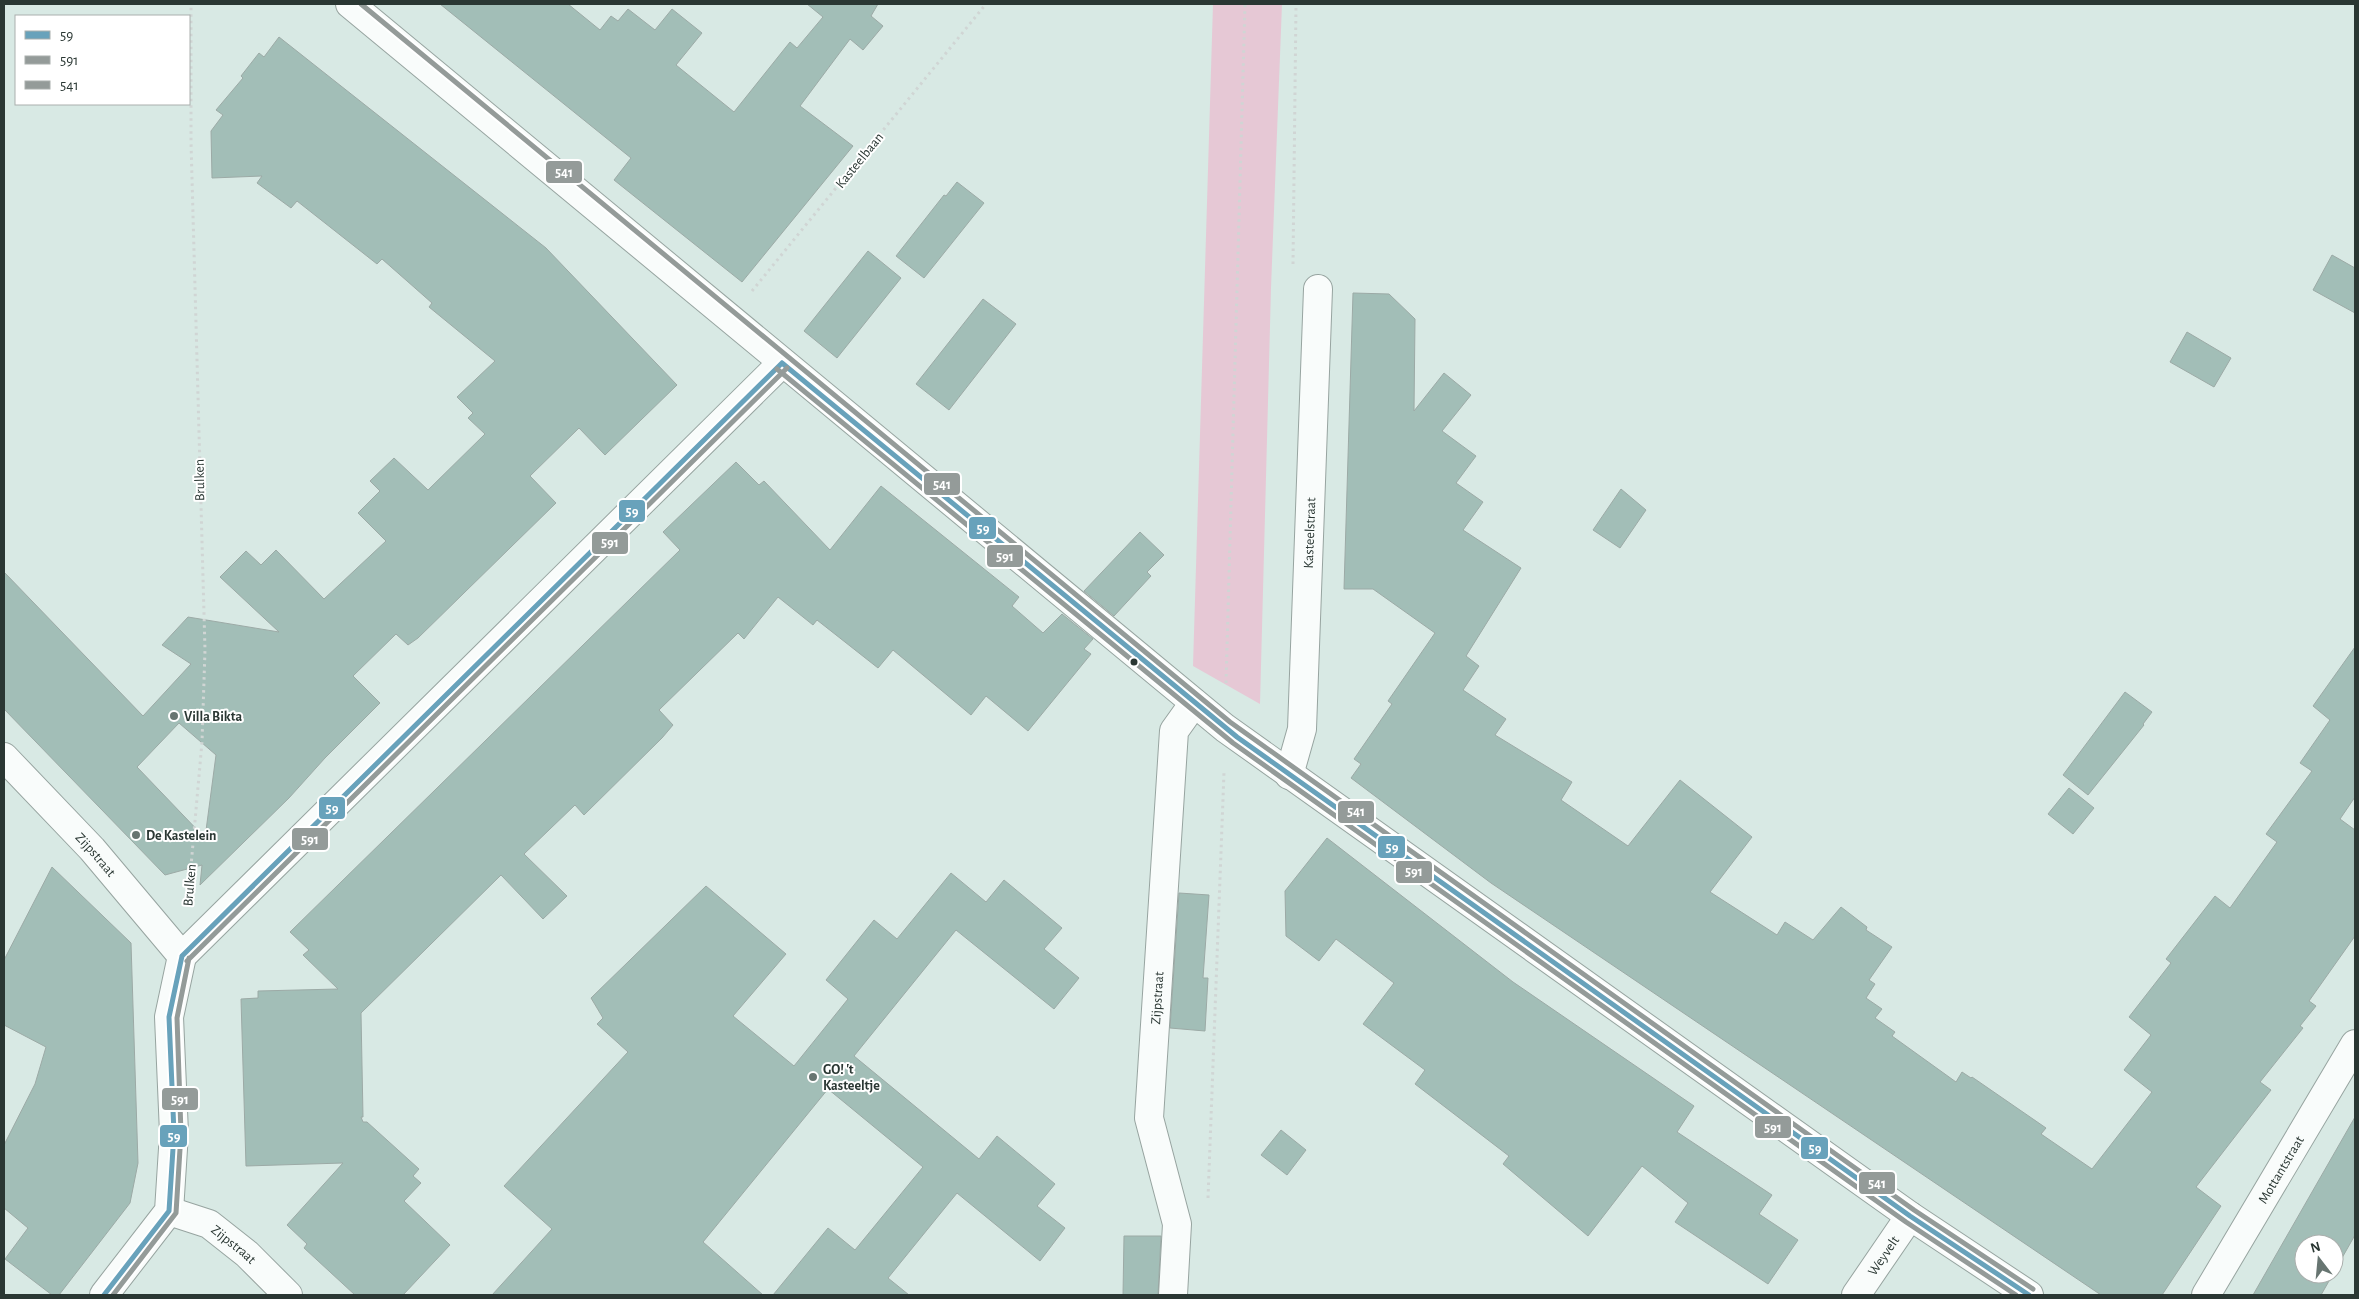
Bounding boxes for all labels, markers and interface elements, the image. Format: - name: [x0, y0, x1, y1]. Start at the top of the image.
- legend: [15, 15, 190, 105]
- text: 59: [60, 28, 73, 43]
- text: 591: [60, 53, 78, 68]
- text: 541: [60, 78, 79, 93]
- street label: Kasteelbaan: [833, 130, 886, 191]
- line badge: 541: [545, 160, 583, 184]
- text: 541: [555, 166, 573, 180]
- street label: Brulken: [193, 459, 207, 501]
- line badge: 541: [923, 472, 961, 496]
- text: 541: [933, 478, 951, 492]
- street label: Kasteelstraat: [1302, 497, 1318, 569]
- line badge: 59: [618, 499, 646, 523]
- text: 59: [626, 505, 639, 519]
- line badge: 59: [968, 516, 997, 540]
- text: 59: [977, 522, 990, 536]
- line badge: 591: [591, 531, 629, 555]
- text: 591: [601, 536, 619, 550]
- line badge: 591: [986, 544, 1024, 568]
- text: 591: [996, 550, 1014, 564]
- unlabelled marker: [1129, 657, 1139, 667]
- marker: Villa Bikta: [168, 710, 180, 722]
- place label: Villa Bikta: [184, 710, 243, 724]
- line badge: 59: [318, 796, 346, 820]
- line badge: 541: [1337, 800, 1375, 824]
- text: 59: [326, 802, 339, 816]
- text: 541: [1347, 805, 1365, 819]
- line badge: 591: [291, 827, 329, 851]
- marker: De Kastelein: [130, 829, 142, 841]
- place label: De Kastelein: [146, 829, 217, 843]
- street label: Zijpstraat: [72, 830, 118, 880]
- text: 591: [301, 833, 319, 847]
- line badge: 59: [1377, 835, 1406, 859]
- text: 59: [1386, 841, 1399, 855]
- line badge: 591: [1395, 860, 1433, 884]
- street label: Brulken: [181, 863, 199, 907]
- text: 591: [1405, 865, 1423, 879]
- street label: Zijpstraat: [1149, 971, 1166, 1025]
- place label: GO! 't Kasteeltje: [823, 1063, 880, 1093]
- marker: GO! 't Kasteeltje: [807, 1071, 819, 1083]
- line badge: 591: [161, 1087, 199, 1111]
- text: 591: [171, 1093, 189, 1107]
- line badge: 591: [1754, 1115, 1792, 1139]
- text: 591: [1764, 1121, 1782, 1135]
- line badge: 59: [159, 1124, 188, 1148]
- text: 59: [168, 1130, 181, 1144]
- street label: Mottantstraat: [2256, 1133, 2307, 1206]
- line badge: 59: [1800, 1136, 1829, 1160]
- text: 59: [1809, 1142, 1822, 1156]
- line badge: 541: [1858, 1171, 1896, 1195]
- text: 541: [1868, 1177, 1886, 1191]
- street label: Zijpstraat: [208, 1223, 259, 1267]
- street label: Weyvelt: [1866, 1233, 1903, 1278]
- north arrow: [2294, 1234, 2344, 1284]
- text: N: [2309, 1239, 2322, 1256]

